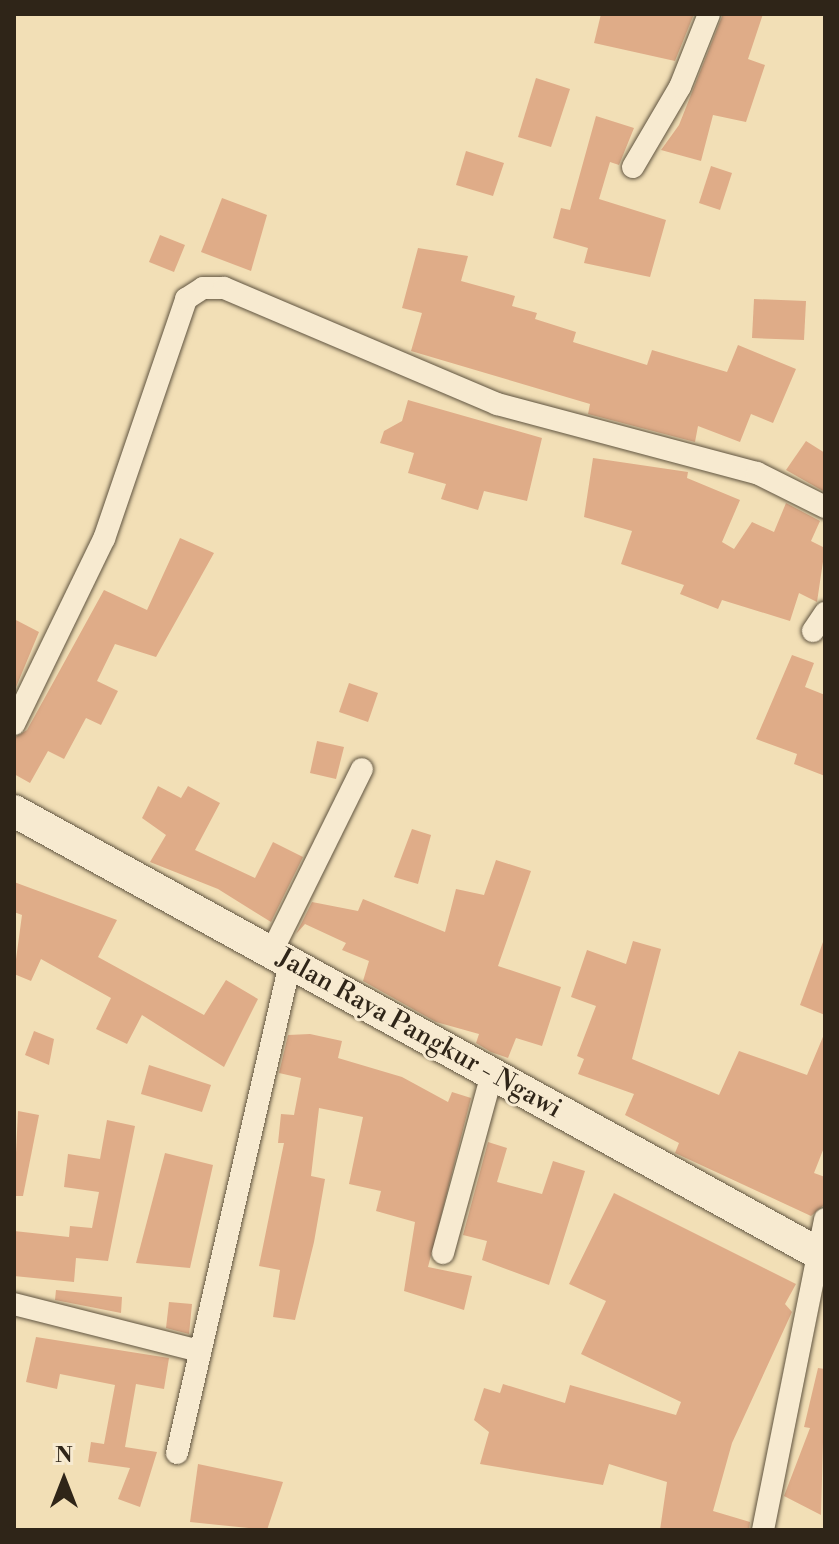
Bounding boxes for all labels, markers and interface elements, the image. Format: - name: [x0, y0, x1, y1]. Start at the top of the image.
- street label: Jalan Raya Pangkur - Ngawi: [271, 943, 567, 1125]
- north arrow: [24, 1440, 104, 1520]
- text: N: [55, 1442, 73, 1469]

